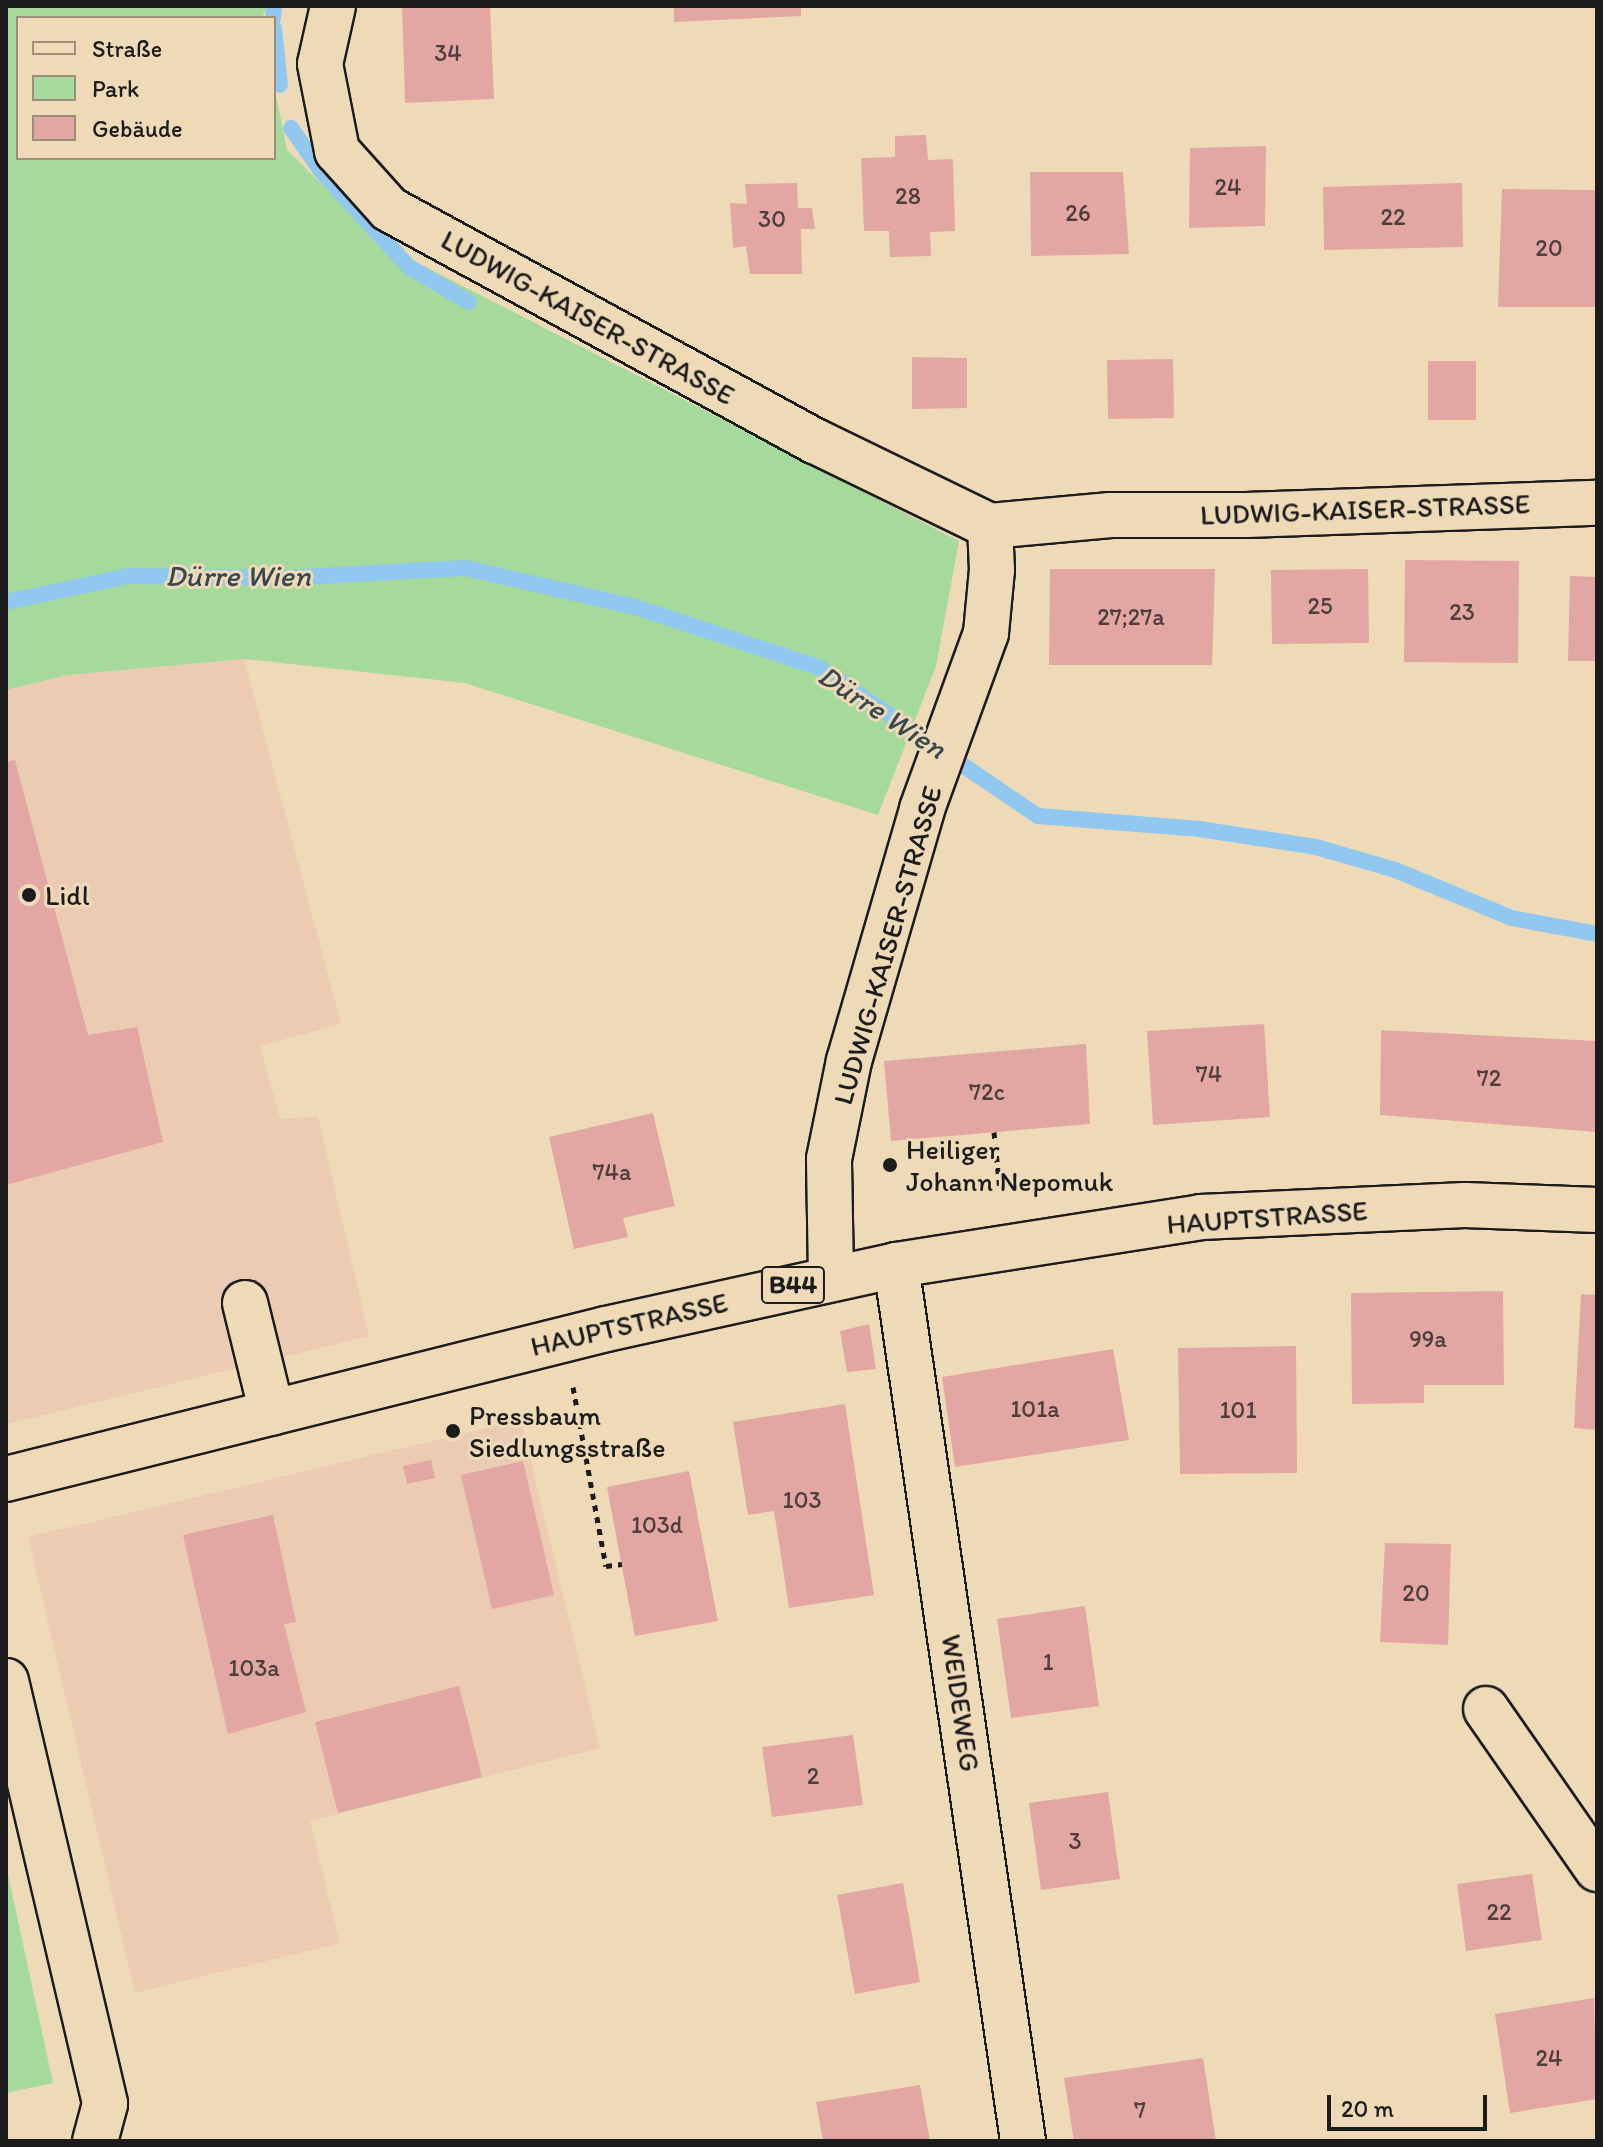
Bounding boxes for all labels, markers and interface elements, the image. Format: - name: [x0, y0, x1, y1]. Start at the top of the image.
- legend: [16, 16, 276, 160]
- text: Straße: [92, 34, 162, 63]
- house number: 34: [434, 39, 462, 67]
- text: Park: [92, 74, 139, 103]
- text: Gebäude: [92, 114, 183, 143]
- house number: 24: [1214, 173, 1242, 201]
- house number: 28: [895, 182, 921, 210]
- house number: 26: [1065, 199, 1091, 227]
- house number: 22: [1380, 203, 1406, 231]
- house number: 30: [758, 205, 786, 233]
- street label: LUDWIG-KAISER-STRASSE: [436, 222, 740, 412]
- house number: 20: [1535, 234, 1563, 262]
- street label: LUDWIG-KAISER-STRASSE: [1199, 486, 1531, 532]
- water label: Dürre Wien: [165, 558, 311, 594]
- house number: 25: [1307, 592, 1333, 620]
- house number: 23: [1449, 598, 1475, 626]
- house number: 27;27a: [1097, 603, 1165, 631]
- water label: Dürre Wien: [811, 657, 953, 767]
- street label: LUDWIG-KAISER-STRASSE: [825, 782, 949, 1108]
- place label: Lidl: [45, 878, 90, 912]
- marker: Lidl: [20, 886, 38, 904]
- house number: 74: [1196, 1060, 1222, 1088]
- house number: 72: [1477, 1064, 1501, 1092]
- house number: 72c: [969, 1078, 1005, 1106]
- place label: Heiliger Johann Nepomuk: [906, 1132, 1113, 1198]
- marker: Heiliger Johann Nepomuk: [881, 1156, 899, 1174]
- house number: 74a: [593, 1158, 631, 1186]
- street label: HAUPTSTRASSE: [1166, 1193, 1368, 1241]
- road number: B44: [759, 1263, 827, 1307]
- street label: HAUPTSTRASSE: [527, 1285, 731, 1363]
- house number: 99a: [1409, 1325, 1447, 1353]
- house number: 101a: [1010, 1395, 1060, 1423]
- house number: 101: [1219, 1396, 1257, 1424]
- place label: Pressbaum Siedlungsstraße: [469, 1398, 666, 1464]
- marker: Pressbaum Siedlungsstraße: [444, 1422, 462, 1440]
- house number: 103: [783, 1486, 821, 1514]
- house number: 103d: [631, 1511, 683, 1539]
- house number: 20: [1402, 1579, 1430, 1607]
- street label: WEIDEWEG: [935, 1632, 987, 1774]
- house number: 1: [1042, 1648, 1054, 1676]
- house number: 103a: [228, 1654, 280, 1682]
- house number: 2: [807, 1762, 819, 1790]
- house number: 3: [1068, 1827, 1082, 1855]
- house number: 22: [1486, 1898, 1512, 1926]
- house number: 24: [1535, 2044, 1563, 2072]
- scale bar: [1331, 2079, 1491, 2129]
- text: 20 m: [1341, 2094, 1394, 2123]
- house number: 7: [1134, 2096, 1146, 2124]

